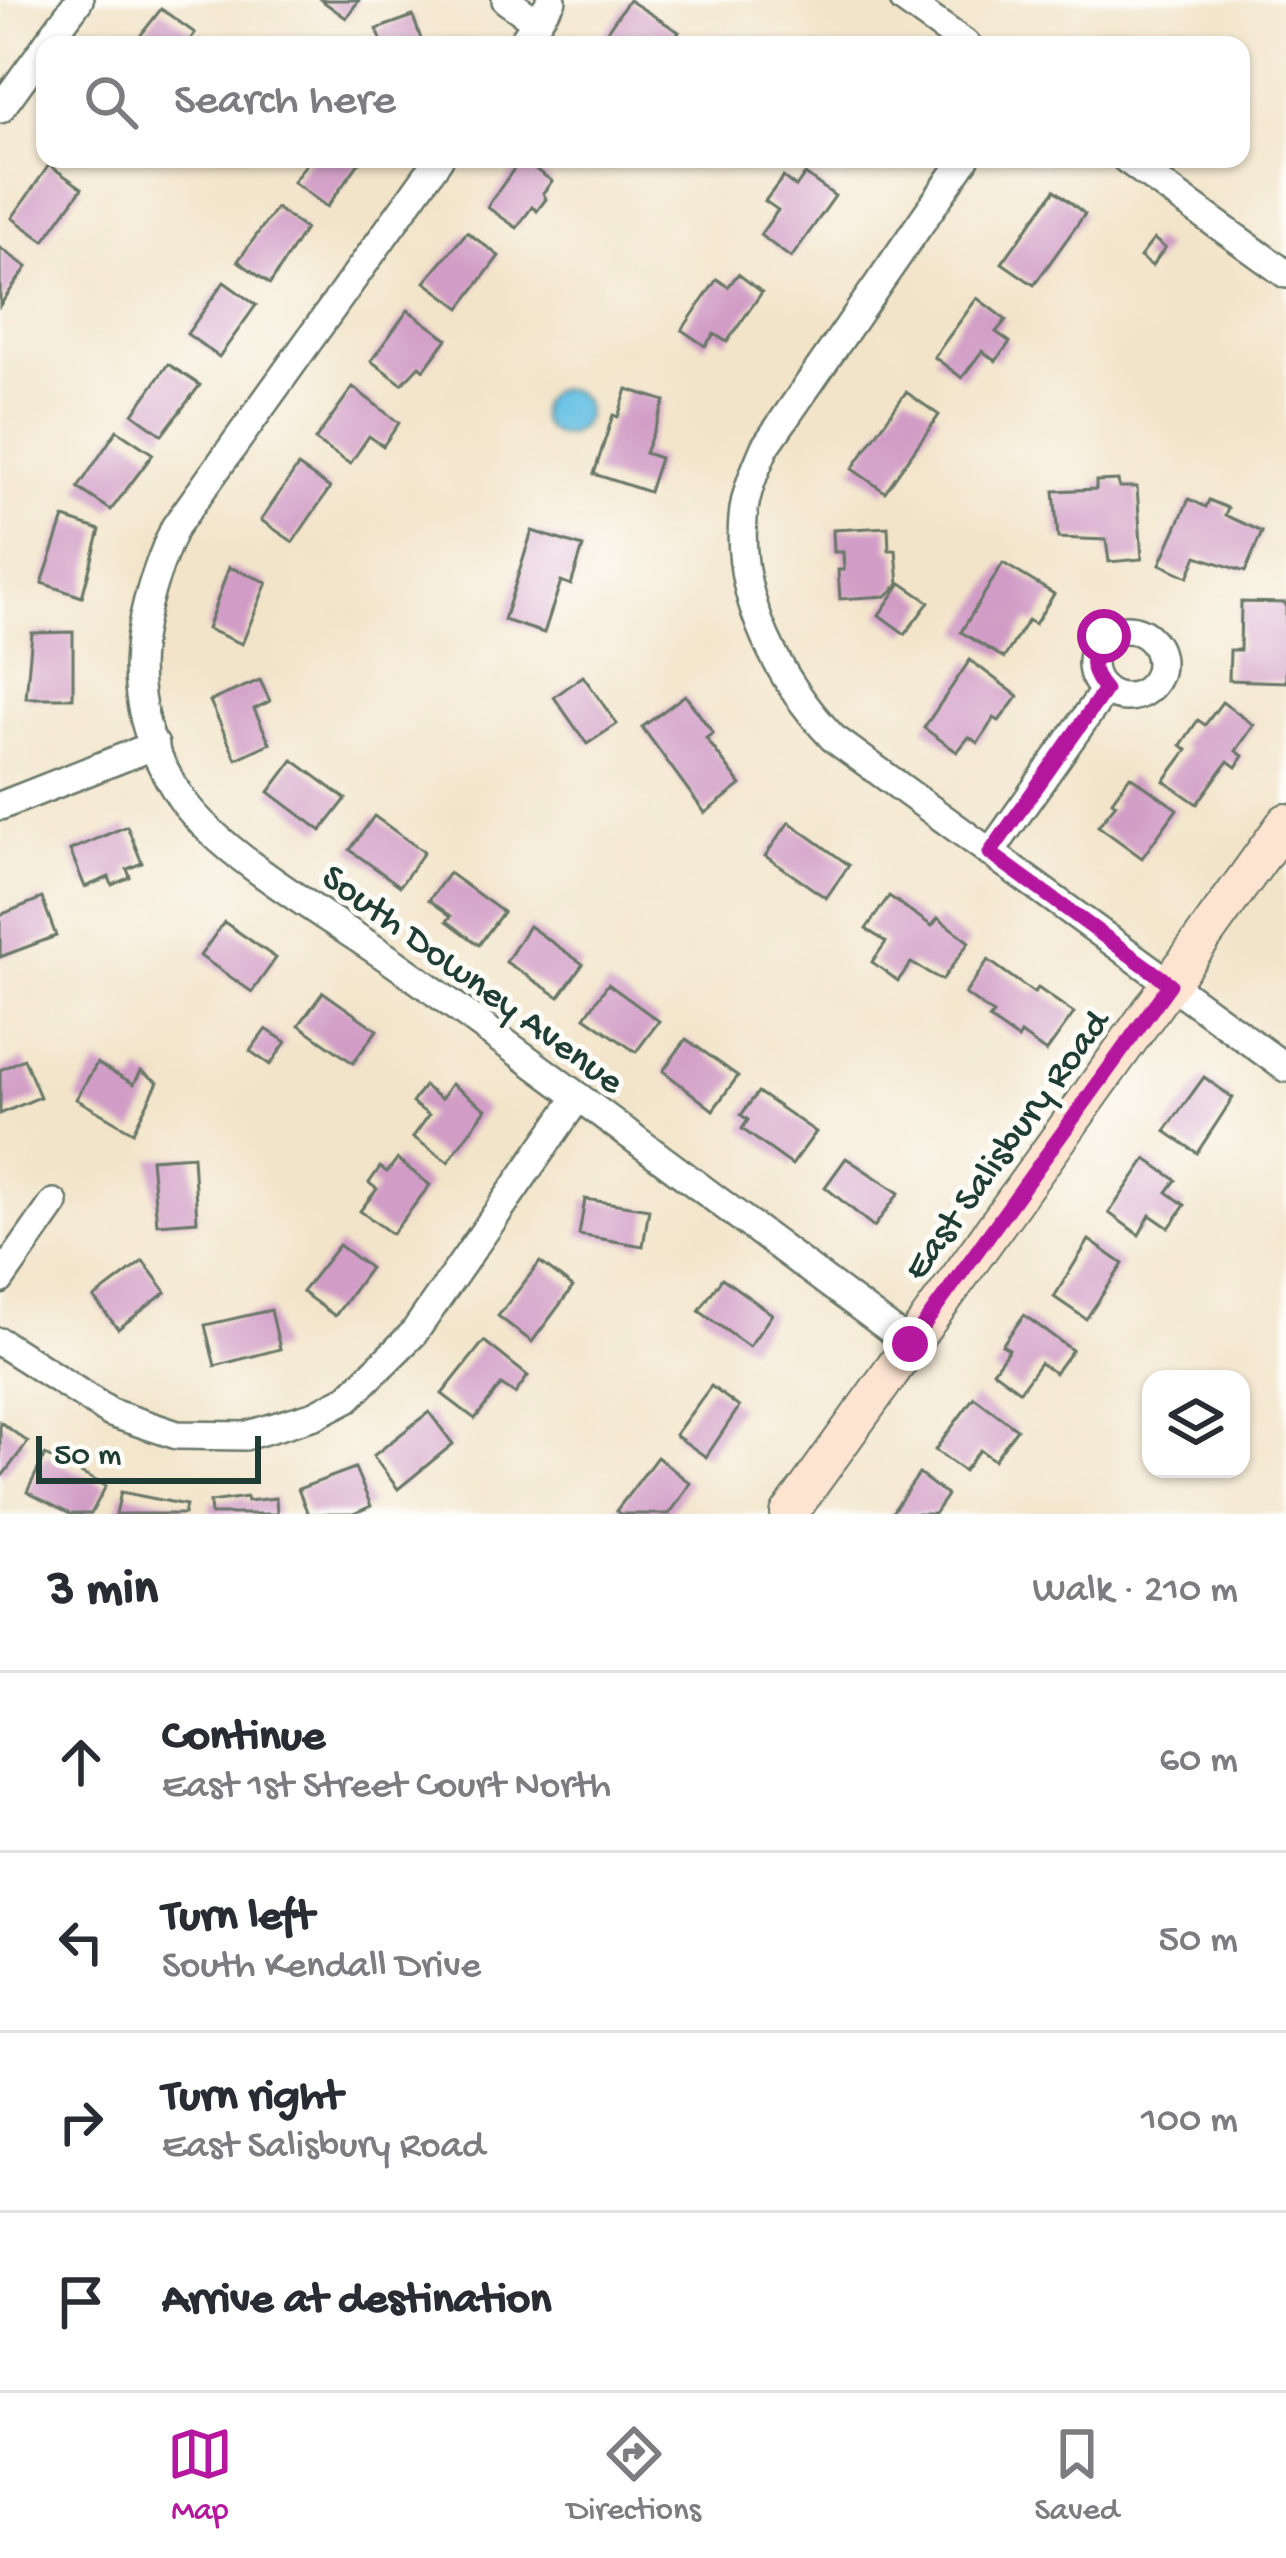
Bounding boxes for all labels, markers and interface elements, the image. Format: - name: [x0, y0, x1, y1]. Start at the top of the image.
- search box: [36, 36, 1250, 168]
- icon: search: [78, 69, 144, 135]
- text: Search here: [174, 76, 396, 129]
- route start: [1077, 609, 1131, 663]
- street label: South Downey Avenue: [311, 856, 632, 1107]
- street label: East Salisbury Road: [895, 1000, 1124, 1291]
- route end: [883, 1317, 937, 1371]
- map controls: [1142, 1370, 1250, 1478]
- button: layers: [1142, 1370, 1250, 1478]
- scale bar: [36, 1430, 261, 1483]
- text: 50 m: [54, 1438, 121, 1476]
- text: 3 min: [48, 1562, 158, 1622]
- text: Walk · 210 m: [1033, 1569, 1238, 1615]
- text: Continue: [162, 1712, 325, 1765]
- icon: ahead: [48, 1729, 114, 1795]
- text: 60 m: [1159, 1739, 1238, 1785]
- text: East 1st Street Court North: [162, 1765, 611, 1811]
- text: Turn left: [162, 1892, 314, 1945]
- icon: left: [48, 1909, 114, 1975]
- text: 50 m: [1158, 1919, 1238, 1965]
- text: South Kendall Drive: [162, 1945, 481, 1991]
- text: Turn right: [162, 2072, 342, 2125]
- icon: right: [48, 2089, 114, 2155]
- text: 100 m: [1141, 2099, 1238, 2145]
- text: East Salisbury Road: [162, 2125, 485, 2171]
- icon: arrive: [48, 2269, 114, 2335]
- text: Arrive at destination: [162, 2275, 551, 2328]
- tab: Map: [167, 2421, 233, 2531]
- tab: Directions: [567, 2421, 701, 2531]
- tab: Saved: [1035, 2421, 1119, 2531]

